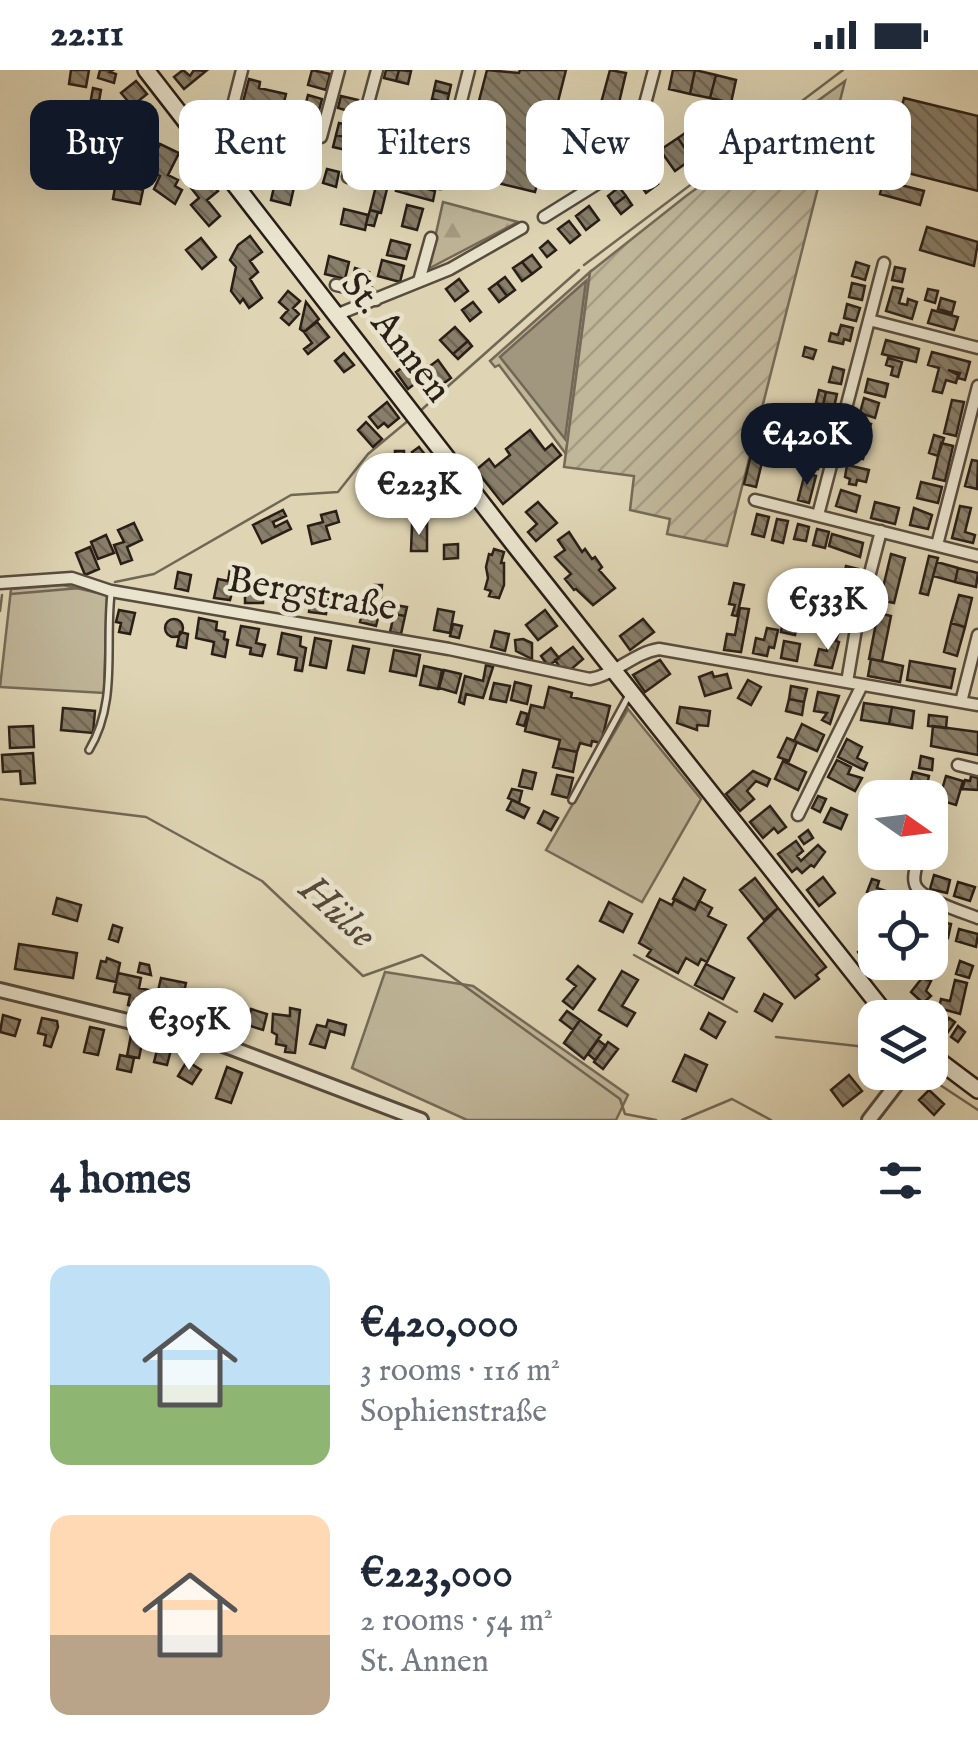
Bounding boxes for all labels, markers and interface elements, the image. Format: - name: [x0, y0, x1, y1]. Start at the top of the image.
- text: 22:11: [50, 11, 124, 59]
- chip: Buy: [30, 100, 159, 190]
- chip: Rent: [179, 100, 322, 190]
- chip: Filters: [342, 100, 506, 190]
- chip: New: [526, 100, 664, 190]
- chip: Apartment: [684, 100, 911, 190]
- street label: St. Annen: [329, 263, 461, 413]
- pin: €420K: [737, 403, 877, 488]
- text: €420K: [763, 415, 851, 456]
- pin: €223K: [349, 453, 489, 538]
- text: €223K: [377, 465, 461, 506]
- street label: Bergstraße: [224, 557, 400, 633]
- pin: €533K: [758, 568, 898, 653]
- text: €533K: [789, 580, 867, 621]
- north arrow: [858, 780, 948, 870]
- map controls: [858, 780, 948, 1090]
- water label: Hülse: [287, 864, 387, 961]
- button: locate: [858, 890, 948, 980]
- pin: €305K: [119, 988, 259, 1073]
- text: €305K: [148, 1000, 230, 1041]
- button: layers: [858, 1000, 948, 1090]
- icon: filters: [873, 1153, 928, 1208]
- text: 4 homes: [50, 1154, 191, 1207]
- text: €420,000: [360, 1298, 519, 1351]
- icon: home: [130, 1305, 250, 1425]
- text: 3 rooms · 116 m²: [360, 1351, 560, 1392]
- text: Sophienstraße: [360, 1392, 547, 1433]
- text: €223,000: [360, 1548, 513, 1601]
- icon: home: [130, 1555, 250, 1675]
- text: 2 rooms · 54 m²: [360, 1601, 553, 1642]
- text: St. Annen: [360, 1642, 489, 1683]

